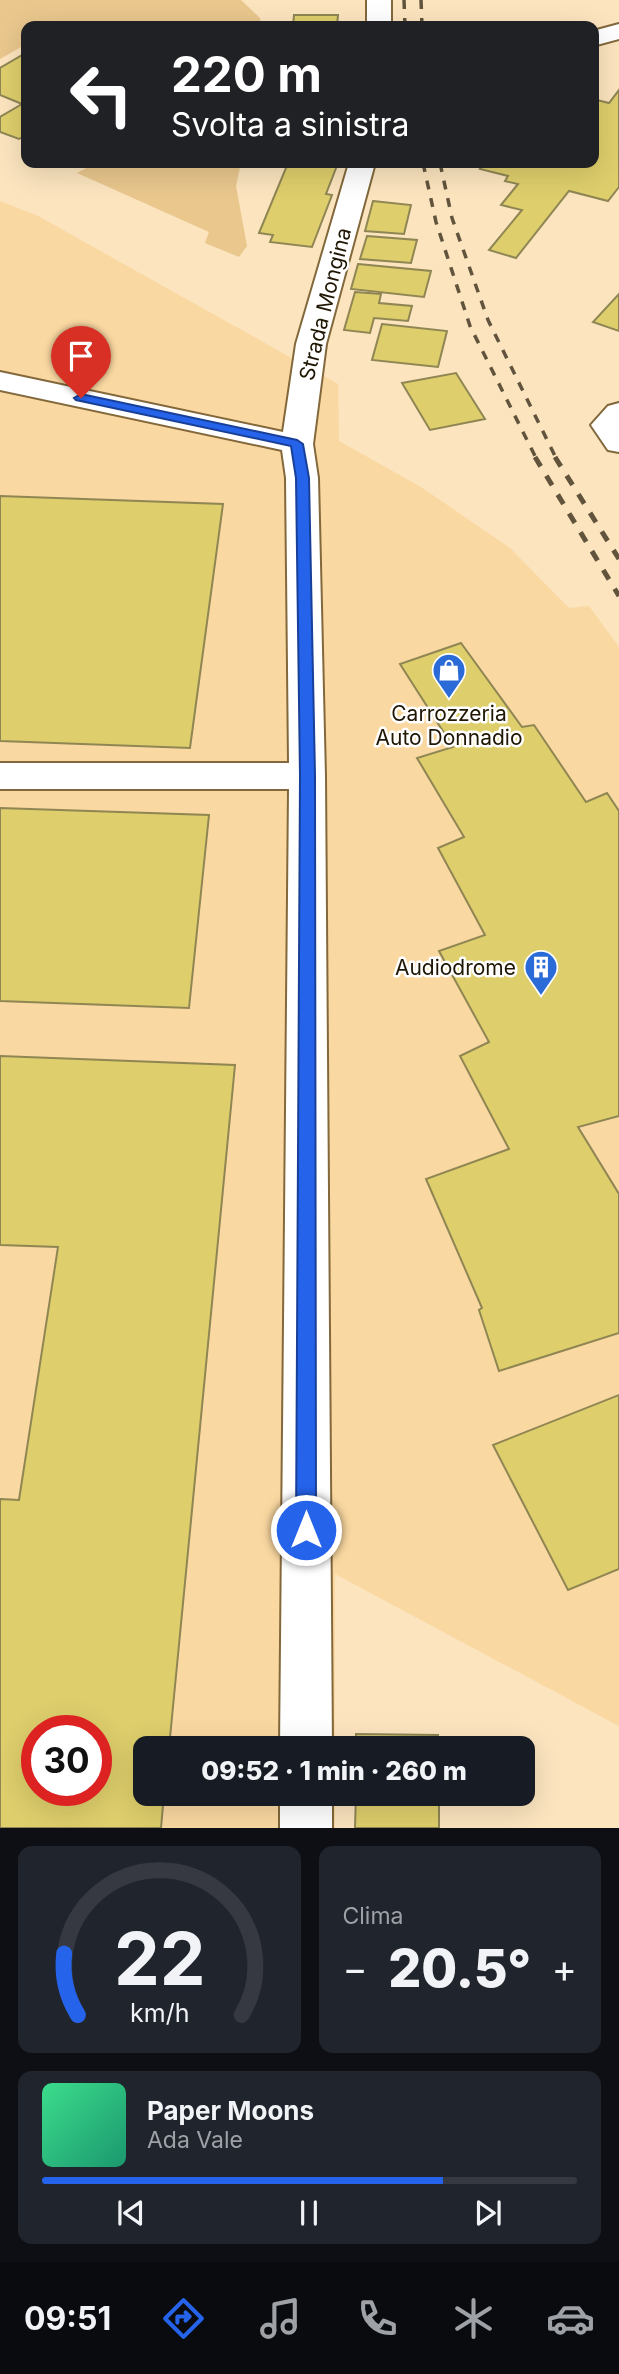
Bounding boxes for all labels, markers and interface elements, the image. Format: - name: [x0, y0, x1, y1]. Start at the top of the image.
- text: 220 m: [171, 45, 322, 104]
- icon: left: [56, 49, 147, 140]
- text: Svolta a sinistra: [171, 105, 410, 144]
- street label: Strada Mongina: [294, 225, 356, 383]
- pin: [51, 326, 111, 398]
- icon: arrive: [62, 337, 100, 375]
- shop icon: Carrozzeria Auto Donnadio: [430, 651, 468, 700]
- place label: Carrozzeria Auto Donnadio: [376, 701, 522, 750]
- building icon: Audiodrome: [522, 948, 560, 997]
- place label: Audiodrome: [395, 955, 516, 980]
- position arrow: [269, 1493, 343, 1567]
- speed limit sign: 30: [21, 1715, 112, 1806]
- text: 09:52 · 1 min · 260 m: [201, 1755, 467, 1786]
- text: Clima: [343, 1902, 404, 1930]
- text: 22: [113, 1915, 205, 2004]
- text: 20.5°: [388, 1937, 531, 2000]
- text: −: [343, 1945, 368, 1991]
- text: +: [552, 1945, 577, 1991]
- text: km/h: [130, 1998, 189, 2028]
- text: Paper Moons: [147, 2095, 314, 2126]
- text: Ada Vale: [147, 2126, 243, 2154]
- icon: previous: [112, 2194, 150, 2232]
- icon: pause: [290, 2194, 328, 2232]
- icon: next: [469, 2194, 507, 2232]
- icon: directions: [159, 2294, 208, 2343]
- icon: music: [256, 2294, 305, 2343]
- icon: phone: [353, 2294, 402, 2343]
- icon: climate: [449, 2294, 498, 2343]
- icon: car: [546, 2294, 595, 2343]
- text: 09:51: [24, 2299, 111, 2338]

